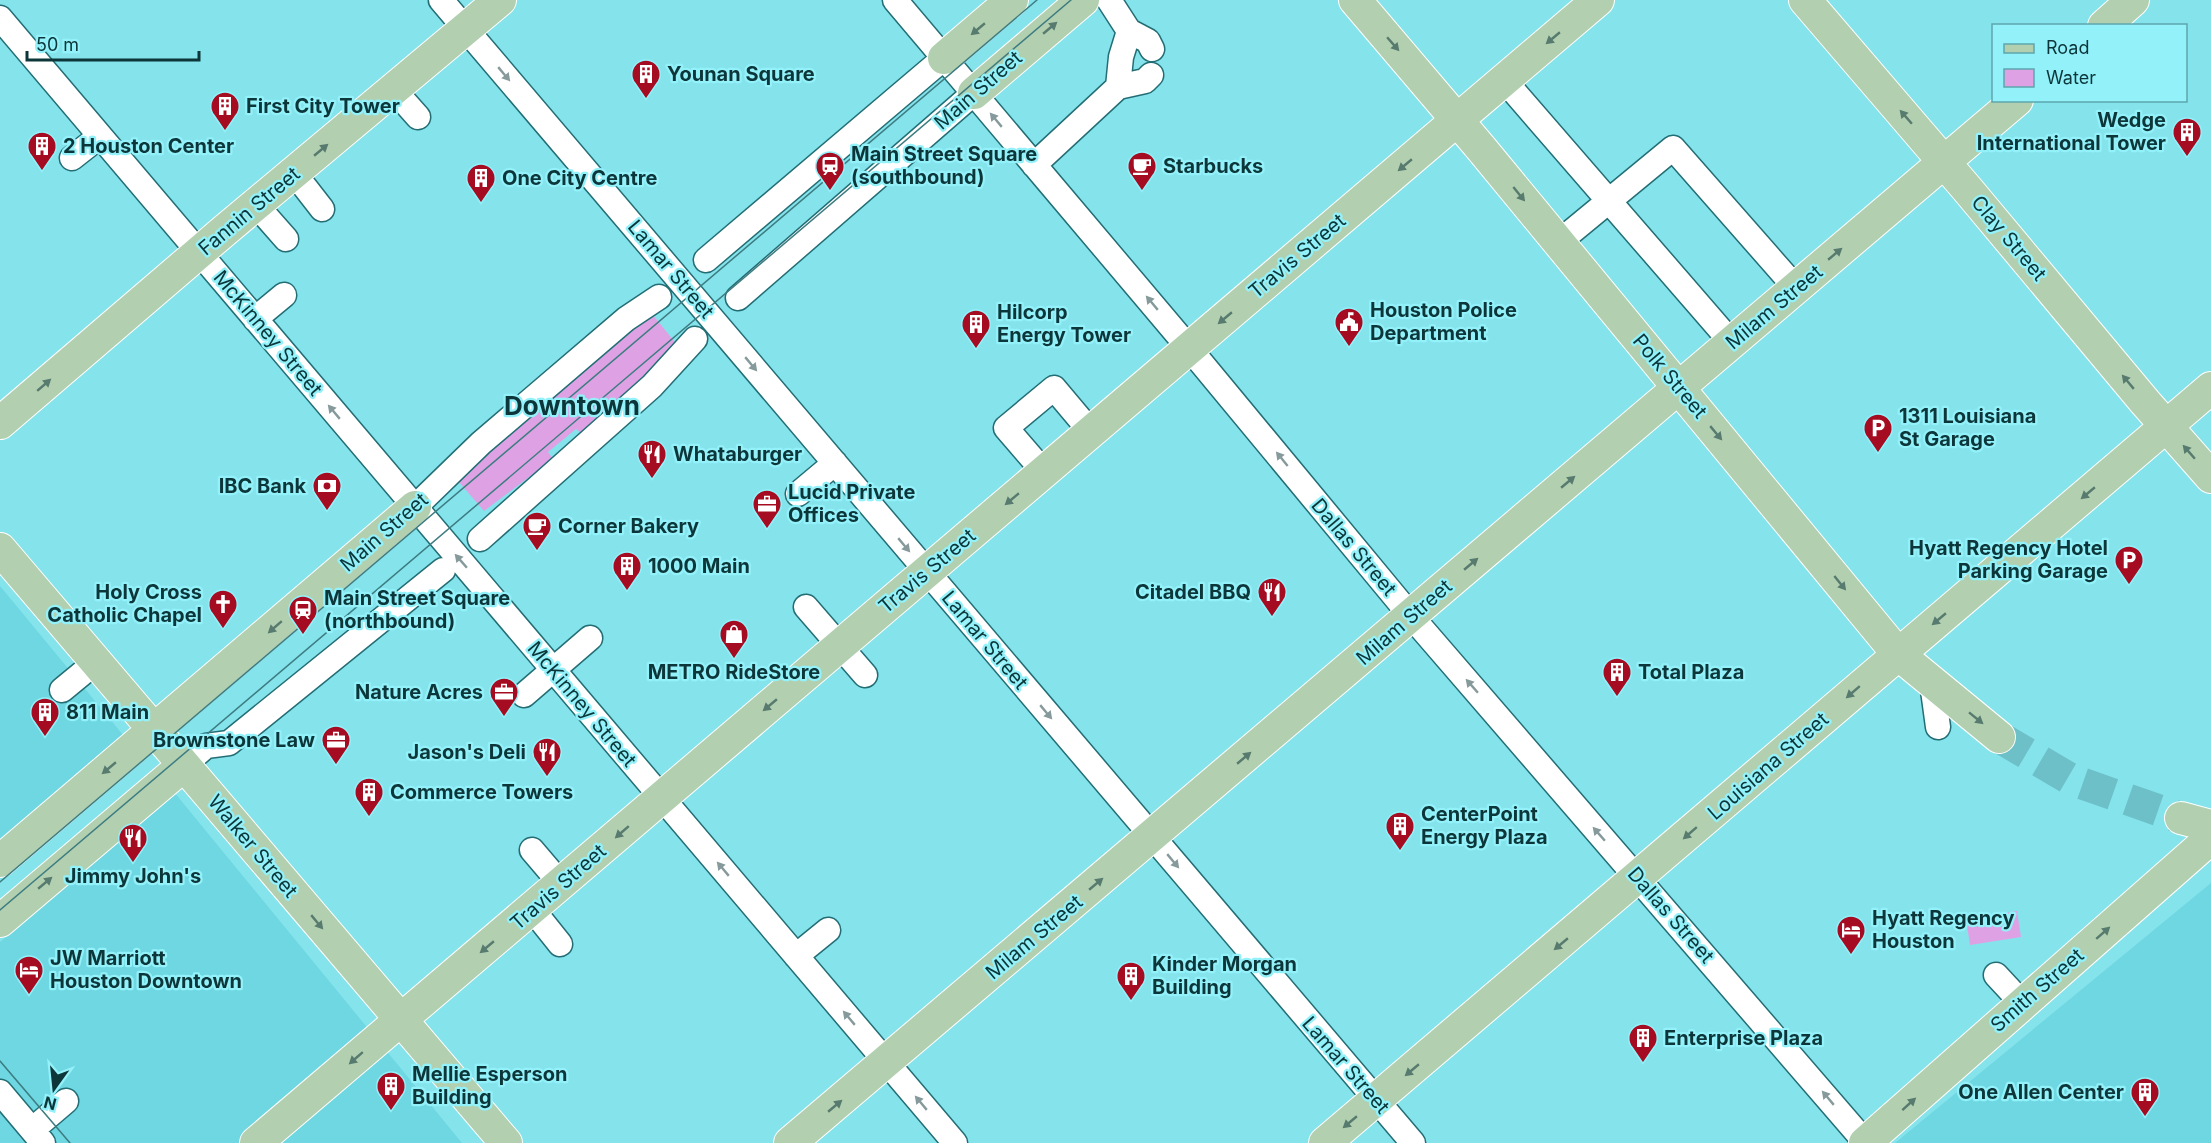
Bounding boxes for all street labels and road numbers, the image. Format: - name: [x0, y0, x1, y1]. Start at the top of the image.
- street label: Main Street: [929, 45, 1027, 134]
- street label: Fannin Street: [193, 161, 305, 260]
- street label: Clay Street: [1966, 191, 2052, 286]
- street label: Travis Street: [1244, 208, 1351, 303]
- street label: Lamar Street: [623, 215, 719, 323]
- street label: Milam Street: [1721, 259, 1827, 354]
- street label: McKinney Street: [209, 265, 328, 401]
- street label: Polk Street: [1628, 329, 1712, 423]
- street label: Main Street: [335, 487, 433, 576]
- street label: Dallas Street: [1306, 494, 1402, 601]
- street label: Travis Street: [874, 523, 981, 618]
- street label: Milam Street: [1351, 574, 1457, 670]
- street label: Lamar Street: [937, 586, 1033, 694]
- street label: McKinney Street: [523, 636, 642, 772]
- street label: Louisiana Street: [1703, 707, 1833, 825]
- street label: Walker Street: [203, 790, 303, 903]
- street label: Travis Street: [505, 839, 611, 935]
- street label: Dallas Street: [1623, 862, 1719, 968]
- street label: Milam Street: [981, 889, 1087, 984]
- street label: Smith Street: [1985, 943, 2089, 1037]
- street label: Lamar Street: [1297, 1012, 1395, 1119]

